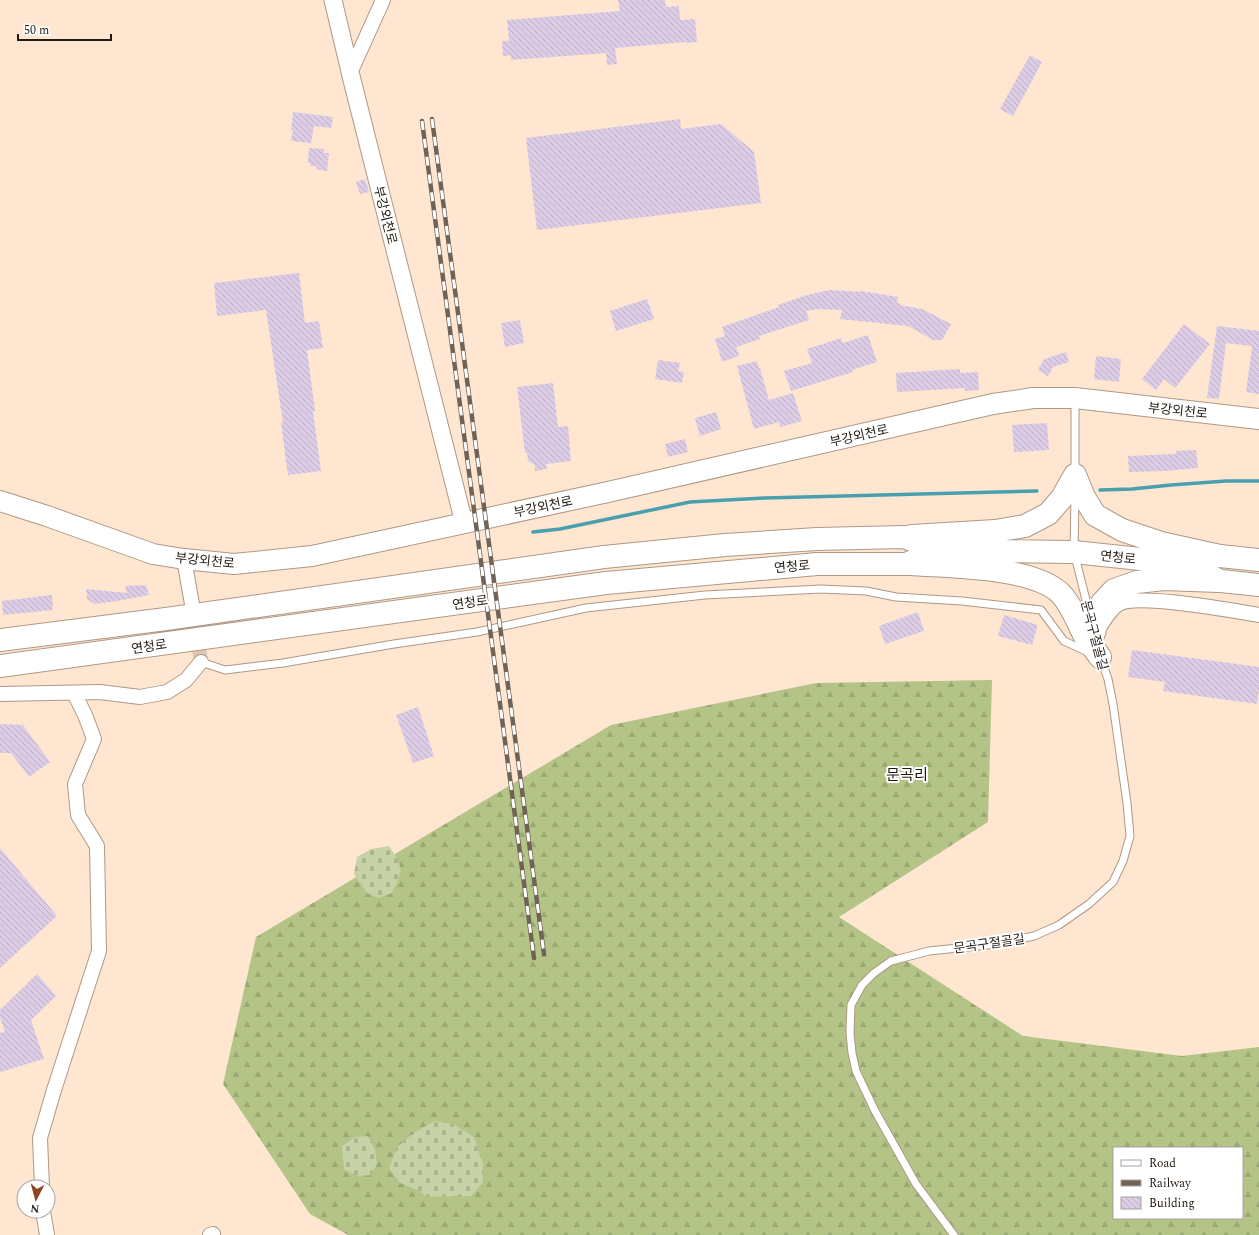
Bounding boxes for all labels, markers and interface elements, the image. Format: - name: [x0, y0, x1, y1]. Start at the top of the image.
- scale bar: [18, 16, 111, 42]
- text: 50 m: [24, 21, 49, 40]
- street label: 부강외천로: [368, 184, 402, 247]
- street label: 부강외천로: [1147, 398, 1209, 424]
- street label: 부강외천로: [828, 419, 891, 452]
- street label: 부강외천로: [512, 491, 575, 523]
- street label: 연청로: [1099, 546, 1137, 570]
- street label: 부강외천로: [174, 548, 236, 574]
- street label: 연청로: [773, 555, 811, 579]
- street label: 연청로: [451, 591, 489, 615]
- street label: 문곡구절골길: [1075, 598, 1113, 673]
- street label: 연청로: [130, 635, 168, 659]
- district label: 문곡리: [886, 764, 928, 787]
- street label: 문곡구절골길: [952, 929, 1026, 959]
- legend: [1113, 1147, 1243, 1219]
- text: Road: [1149, 1154, 1176, 1173]
- text: Railway: [1149, 1174, 1192, 1193]
- north arrow: [16, 1179, 56, 1219]
- text: Building: [1149, 1194, 1195, 1213]
- text: N: [30, 1200, 40, 1217]

